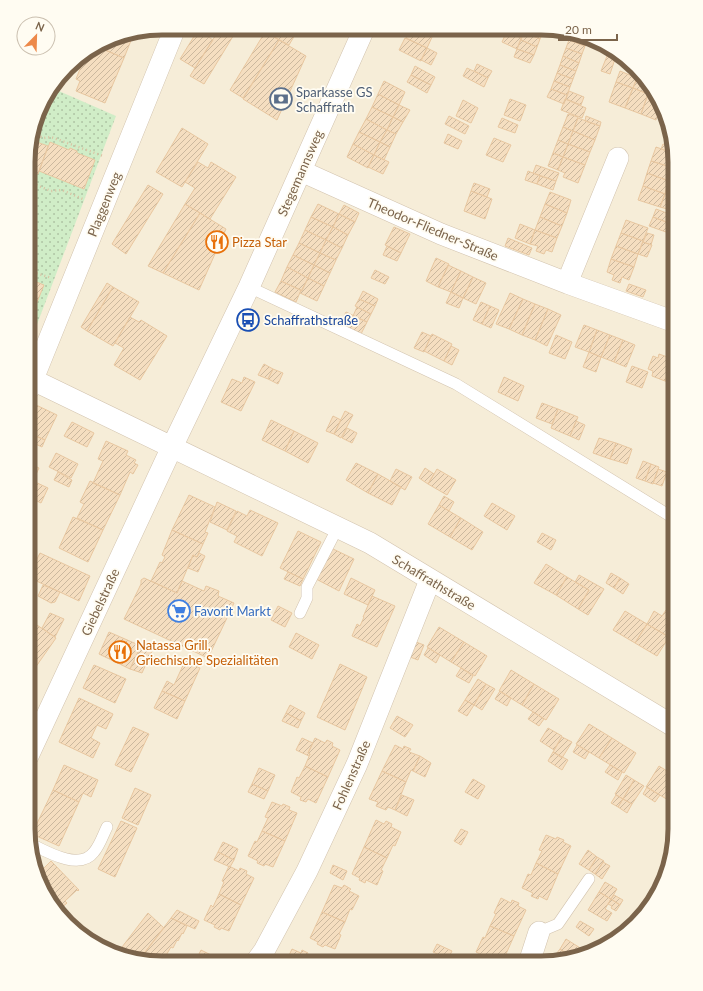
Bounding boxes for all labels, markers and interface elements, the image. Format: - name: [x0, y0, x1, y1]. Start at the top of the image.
- north arrow: [16, 16, 56, 56]
- scale bar: [559, 16, 617, 42]
- text: N: [34, 19, 47, 34]
- text: 20 m: [565, 22, 592, 37]
- place label: Sparkasse GS Schaffrath: [296, 84, 372, 115]
- bank icon: Sparkasse GS Schaffrath: [268, 86, 294, 112]
- street label: Stegemannsweg: [274, 127, 326, 219]
- street label: Plaggenweg: [84, 169, 124, 239]
- street label: Theodor-Fliedner-Straße: [365, 194, 501, 264]
- restaurant icon: Pizza Star: [204, 229, 230, 255]
- place label: Pizza Star: [232, 234, 287, 250]
- bus stop icon: Schaffrathstraße: [235, 307, 261, 333]
- place label: Schaffrathstraße: [264, 312, 358, 328]
- street label: Schaffrathstraße: [390, 551, 479, 613]
- street label: Giebelstraße: [77, 566, 123, 638]
- supermarket icon: Favorit Markt: [166, 598, 192, 624]
- place label: Favorit Markt: [194, 603, 271, 619]
- place label: Natassa Grill, Griechische Spezialitäten: [136, 637, 278, 668]
- restaurant icon: Natassa Grill, Griechische Spezialitäten: [107, 639, 133, 665]
- street label: Fohlenstraße: [329, 738, 373, 812]

